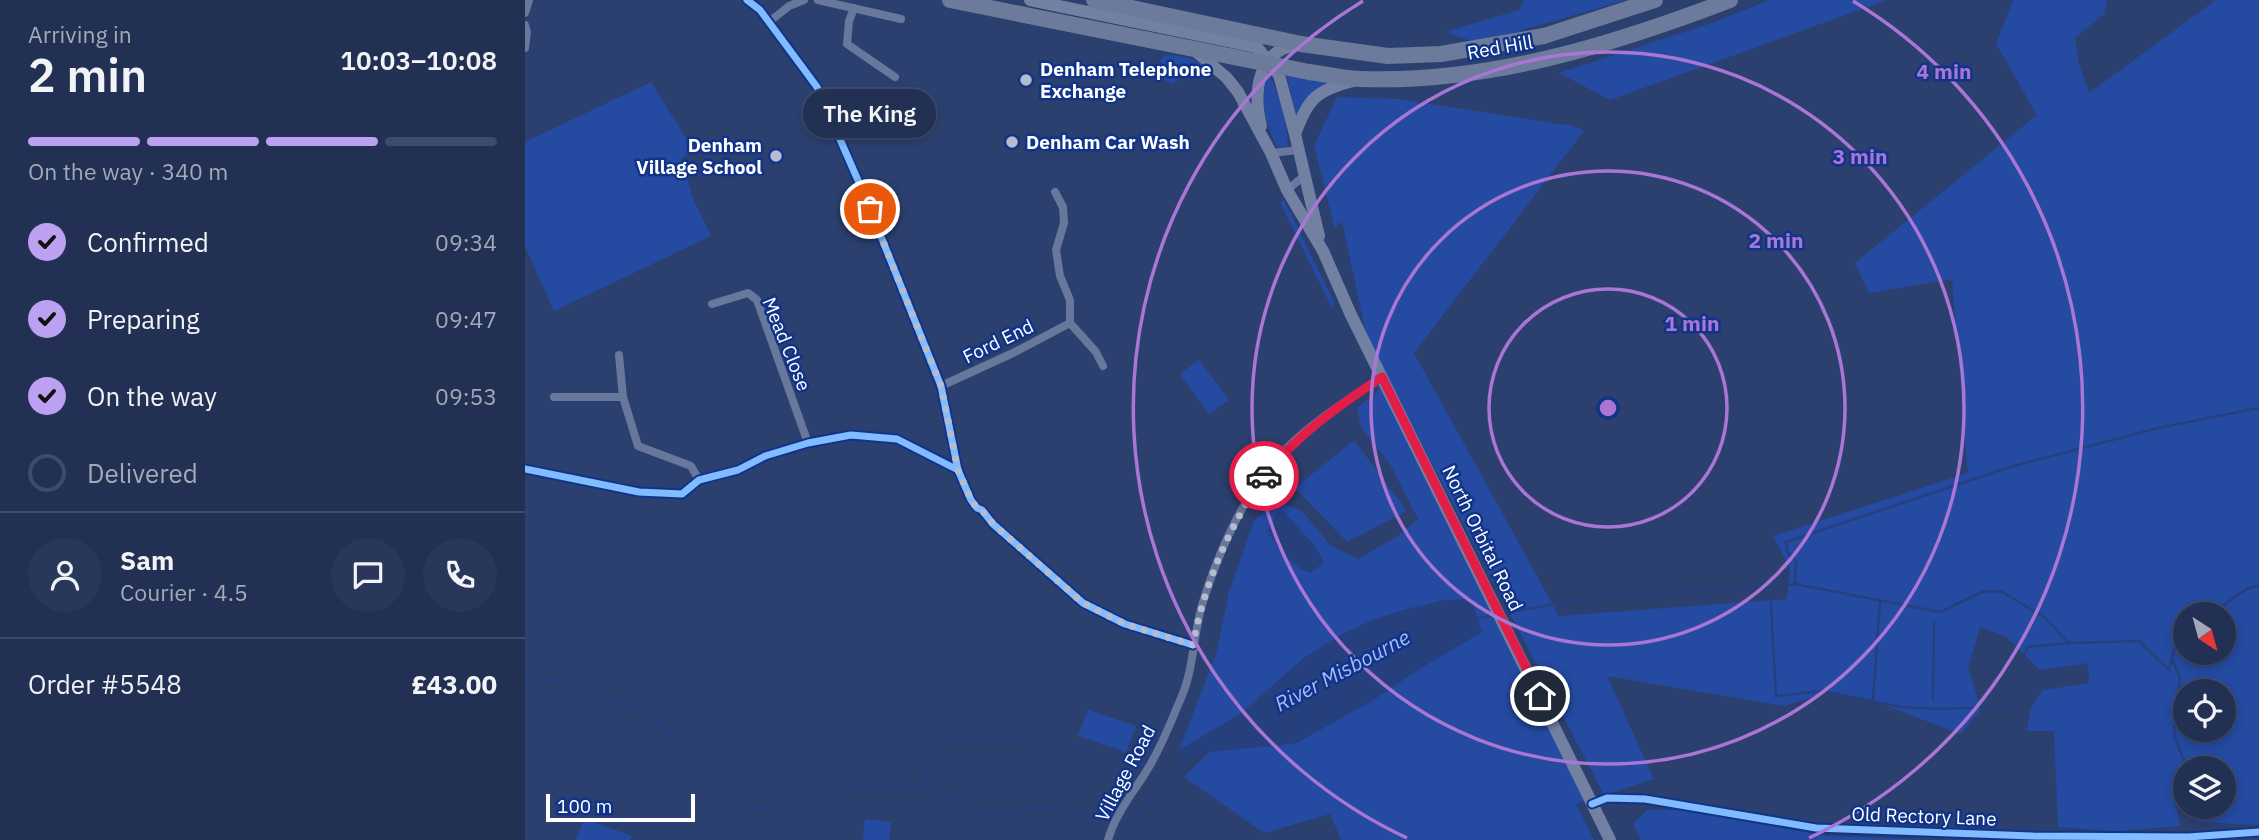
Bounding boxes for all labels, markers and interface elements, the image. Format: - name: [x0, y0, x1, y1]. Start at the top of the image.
- text: Arriving in: [28, 19, 132, 49]
- street label: Red Hill: [1465, 29, 1535, 65]
- text: 10:03–10:08: [340, 43, 497, 77]
- text: 2 min: [28, 45, 147, 105]
- place label: Denham Telephone Exchange: [1040, 57, 1211, 103]
- text: 4 min: [1917, 57, 1971, 85]
- marker: Denham Telephone Exchange: [1018, 72, 1034, 88]
- callout: The King: [803, 90, 937, 139]
- text: The King: [823, 98, 916, 128]
- place label: Denham Car Wash: [1026, 130, 1190, 154]
- place label: Denham Village School: [636, 133, 762, 179]
- marker: Denham Car Wash: [1004, 134, 1020, 150]
- text: 3 min: [1833, 142, 1887, 170]
- marker: Denham Village School: [768, 148, 784, 164]
- text: On the way · 340 m: [28, 156, 228, 186]
- pin: [840, 179, 900, 239]
- icon: bag: [851, 190, 889, 228]
- icon: check: [28, 223, 66, 261]
- text: Confirmed: [87, 225, 209, 259]
- text: 2 min: [1749, 226, 1803, 254]
- text: 09:34: [435, 227, 497, 257]
- street label: Mead Close: [757, 294, 817, 394]
- icon: check: [28, 300, 66, 338]
- text: Preparing: [87, 302, 200, 336]
- text: 09:47: [435, 304, 497, 334]
- text: 1 min: [1665, 309, 1719, 337]
- street label: Ford End: [959, 314, 1037, 368]
- icon: check: [28, 377, 66, 415]
- text: On the way: [87, 379, 217, 413]
- text: 09:53: [435, 381, 497, 411]
- centre of rings: [1596, 396, 1620, 420]
- courier: [1229, 441, 1299, 511]
- text: Delivered: [87, 456, 198, 490]
- icon: car: [1245, 457, 1283, 495]
- street label: North Orbital Road: [1437, 461, 1529, 615]
- button: person: [28, 538, 102, 612]
- button: chat: [331, 538, 405, 612]
- button: phone: [423, 538, 497, 612]
- text: Sam: [120, 543, 174, 577]
- text: Courier · 4.5: [120, 577, 248, 607]
- north arrow: [2173, 602, 2237, 665]
- map controls: [2173, 602, 2236, 819]
- water label: River Misbourne: [1269, 622, 1415, 717]
- pin: [1510, 666, 1570, 726]
- text: Order #5548: [28, 667, 182, 701]
- text: £43.00: [411, 667, 497, 701]
- icon: home: [1521, 677, 1559, 715]
- button: locate: [2173, 679, 2236, 742]
- street label: Village Road: [1090, 721, 1160, 825]
- button: layers: [2173, 756, 2236, 819]
- scale bar: [546, 791, 695, 823]
- text: 100 m: [557, 794, 612, 818]
- street label: Old Rectory Lane: [1851, 801, 1997, 831]

